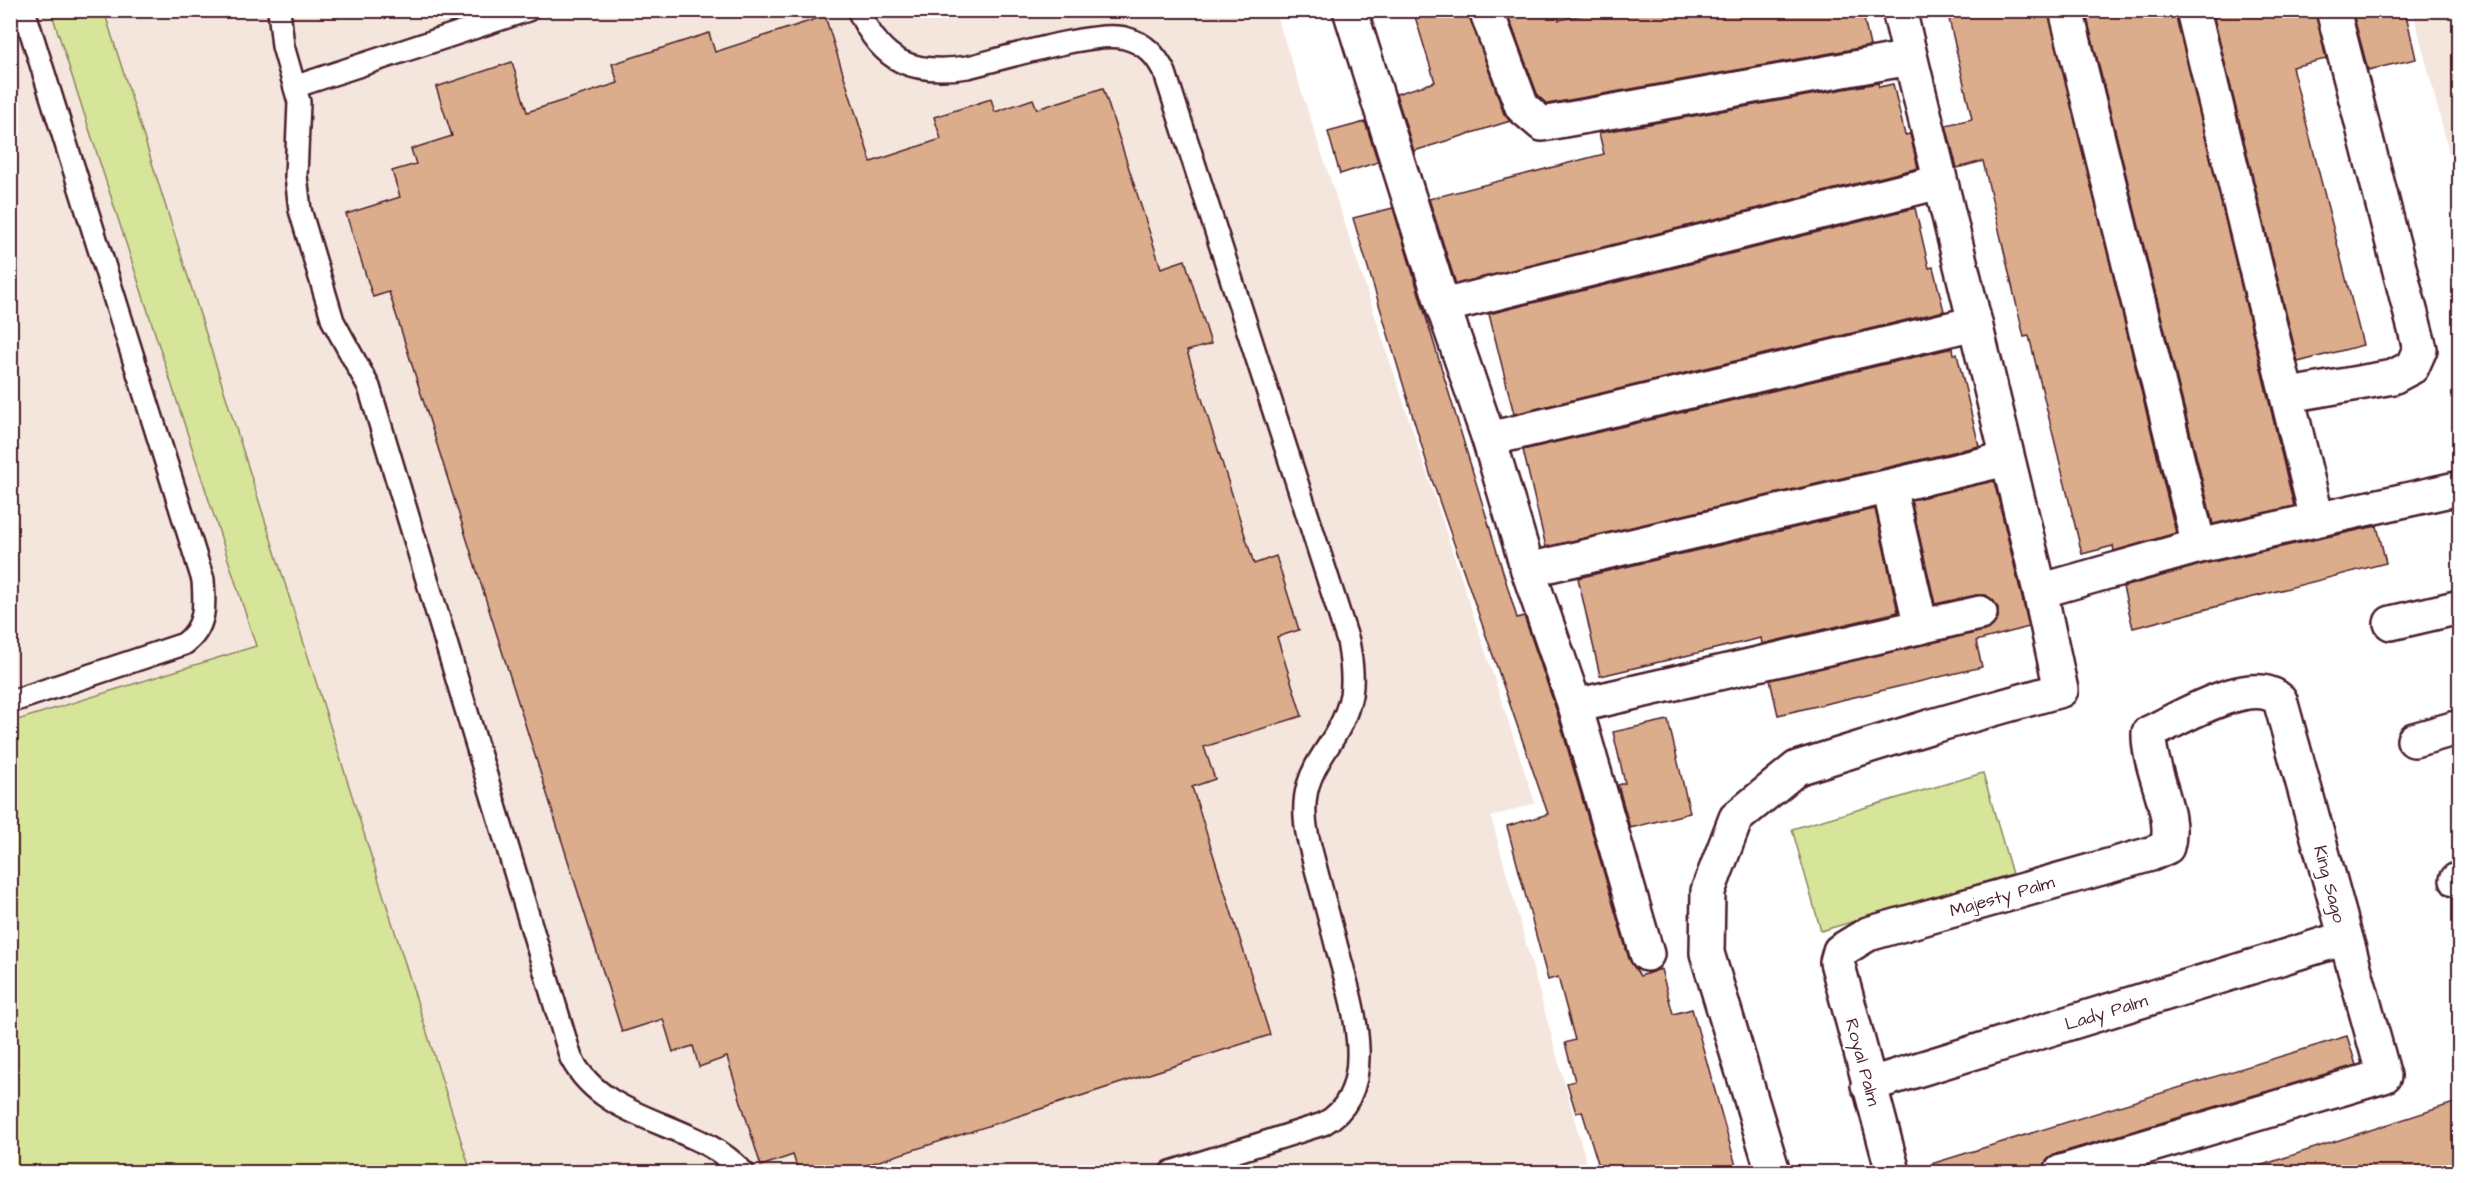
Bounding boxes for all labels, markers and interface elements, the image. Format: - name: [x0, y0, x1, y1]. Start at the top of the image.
- street label: King Sago: [2306, 843, 2352, 926]
- street label: Majesty Palm: [1947, 870, 2058, 924]
- street label: Lady Palm: [2062, 988, 2151, 1038]
- street label: Royal Palm: [1838, 1016, 1886, 1109]

